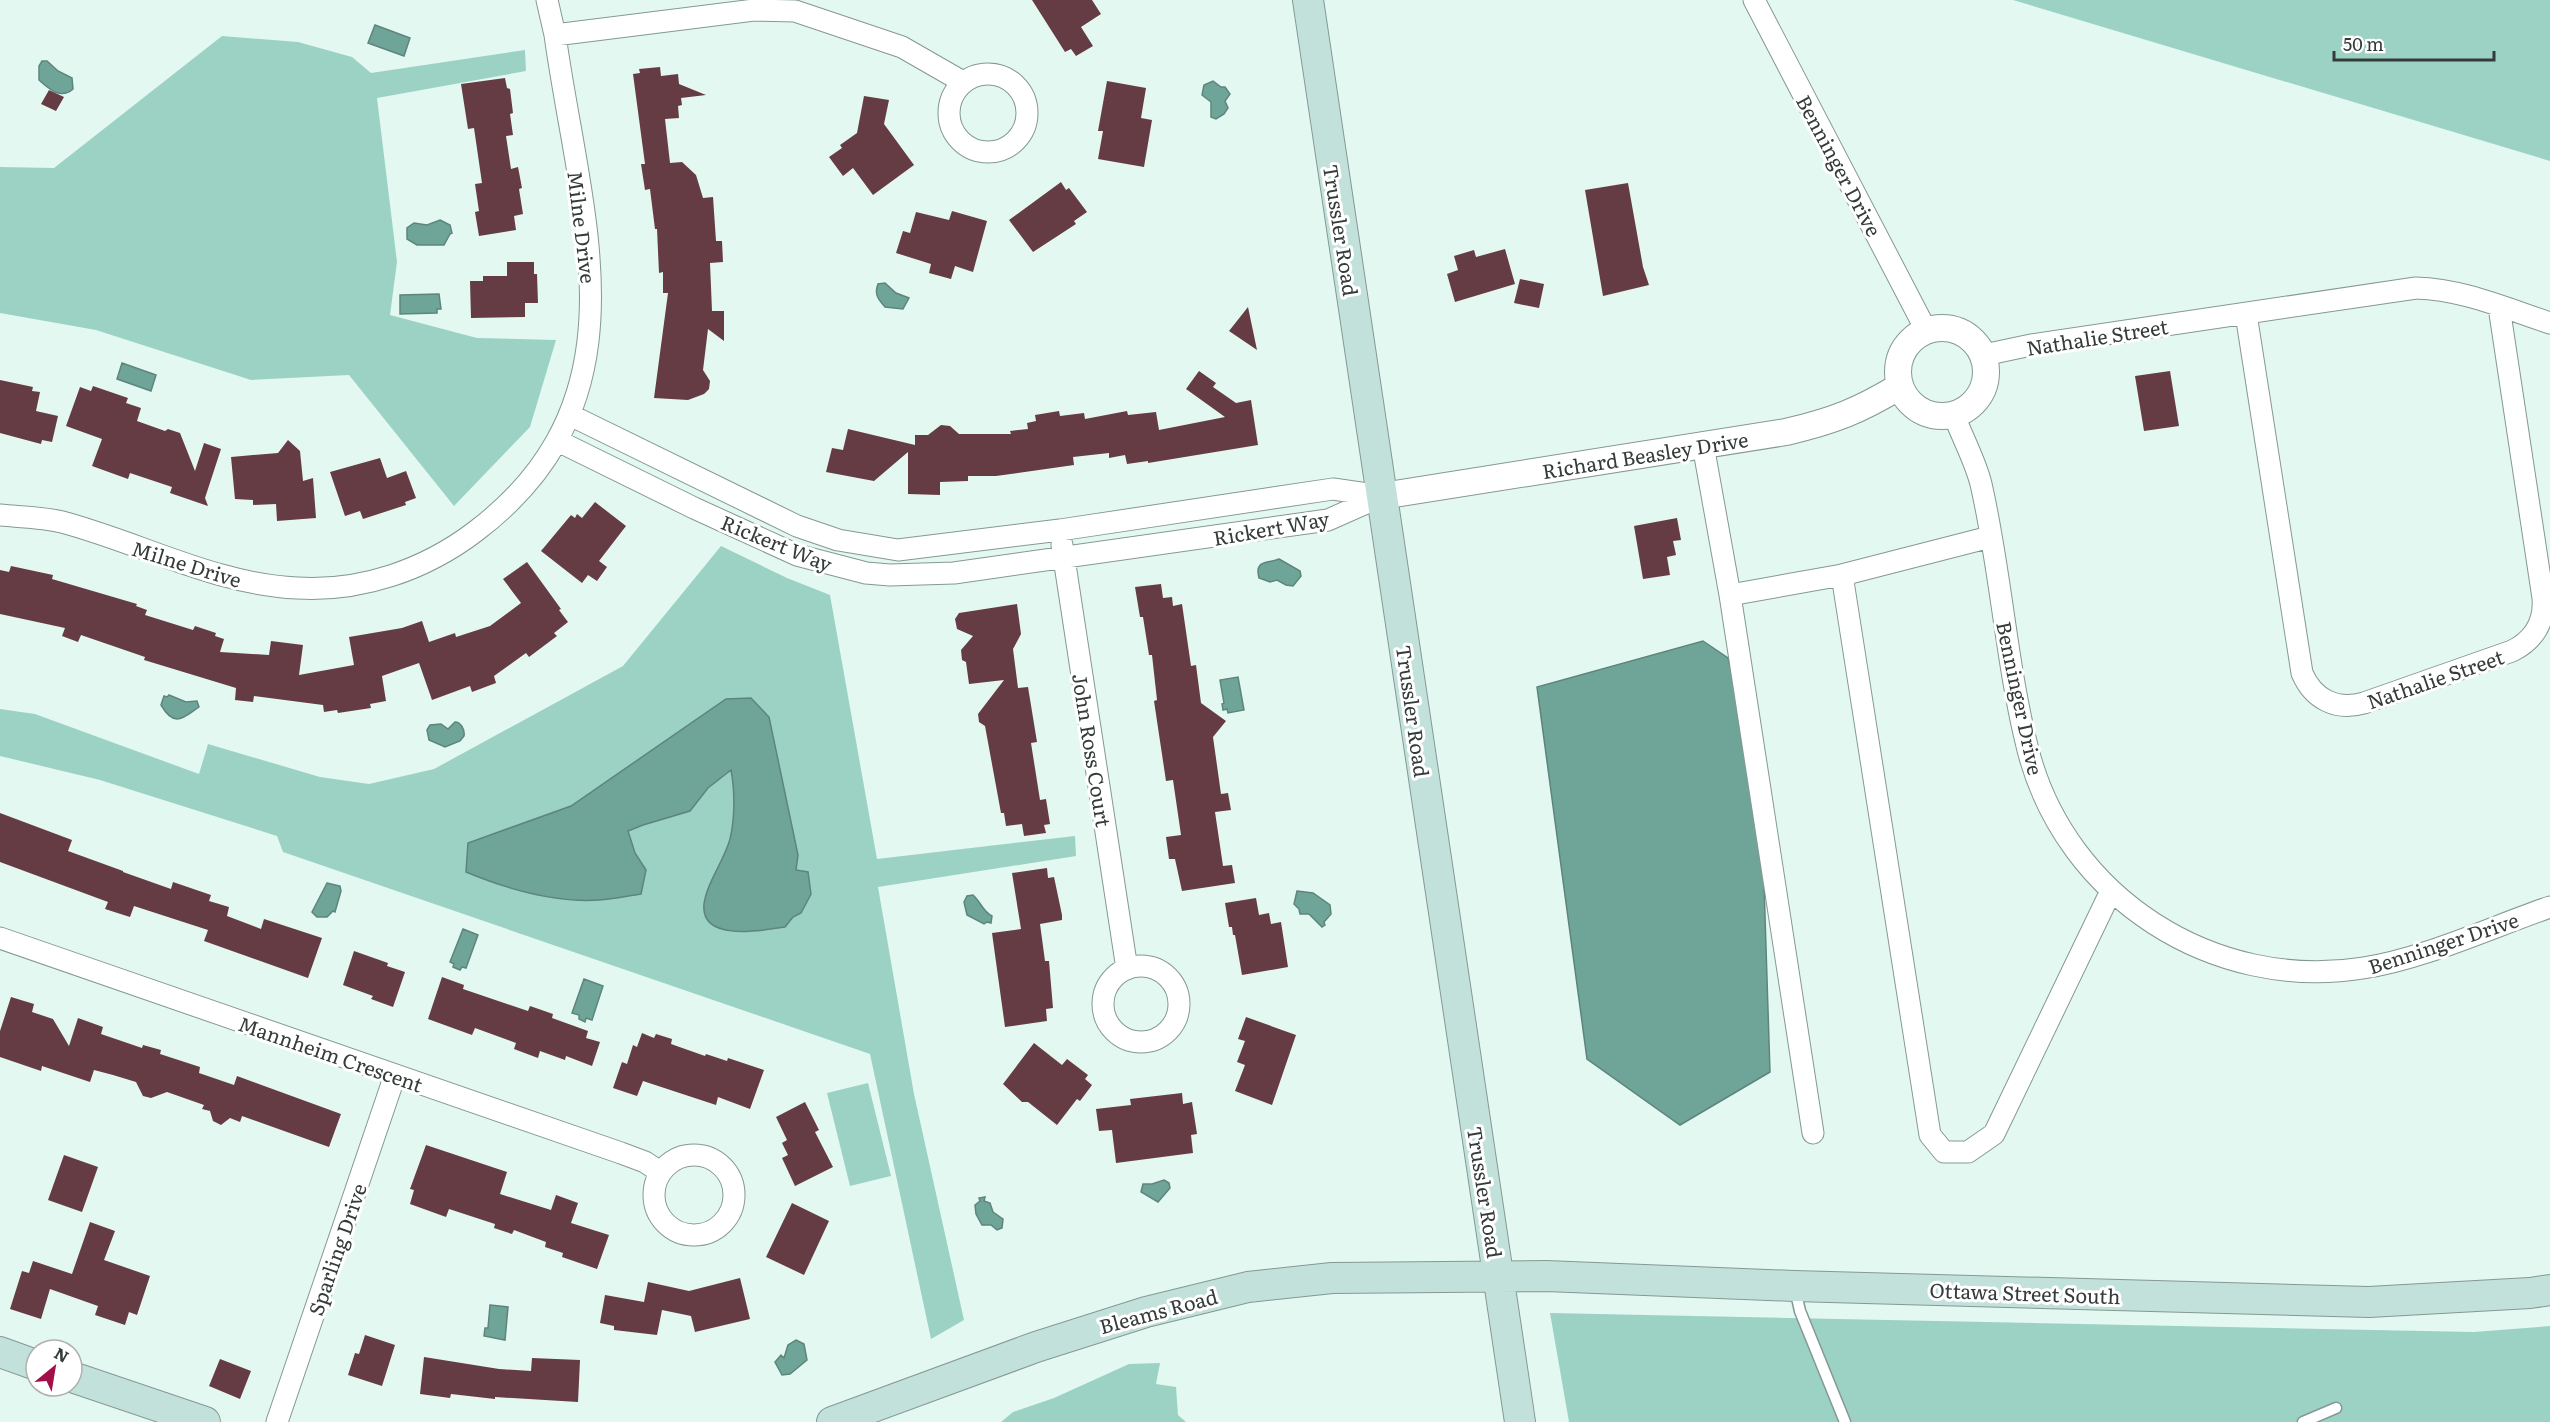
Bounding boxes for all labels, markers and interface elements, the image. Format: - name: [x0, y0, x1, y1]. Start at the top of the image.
- scale bar: [2334, 24, 2494, 62]
- text: 50 m: [2343, 30, 2384, 57]
- street label: Benninger Drive: [1790, 89, 1890, 241]
- street label: Trussler Road: [1317, 162, 1367, 298]
- street label: Milne Drive: [561, 169, 605, 285]
- street label: Nathalie Street: [2024, 310, 2170, 362]
- street label: Richard Beasley Drive: [1540, 423, 1750, 485]
- street label: Rickert Way: [1211, 502, 1332, 552]
- street label: Rickert Way: [717, 506, 838, 578]
- street label: Milne Drive: [129, 532, 245, 594]
- street label: Benninger Drive: [1990, 618, 2052, 778]
- street label: Nathalie Street: [2363, 641, 2507, 715]
- street label: Trussler Road: [1390, 643, 1438, 779]
- street label: John Ross Court: [1066, 671, 1120, 829]
- street label: Benninger Drive: [2364, 904, 2522, 980]
- street label: Mannheim Crescent: [235, 1007, 427, 1099]
- street label: Trussler Road: [1461, 1124, 1511, 1260]
- street label: Sparling Drive: [299, 1179, 373, 1319]
- street label: Ottawa Street South: [1929, 1274, 2121, 1310]
- street label: Bleams Road: [1095, 1280, 1221, 1340]
- north arrow: [24, 1338, 84, 1398]
- text: N: [50, 1340, 74, 1368]

